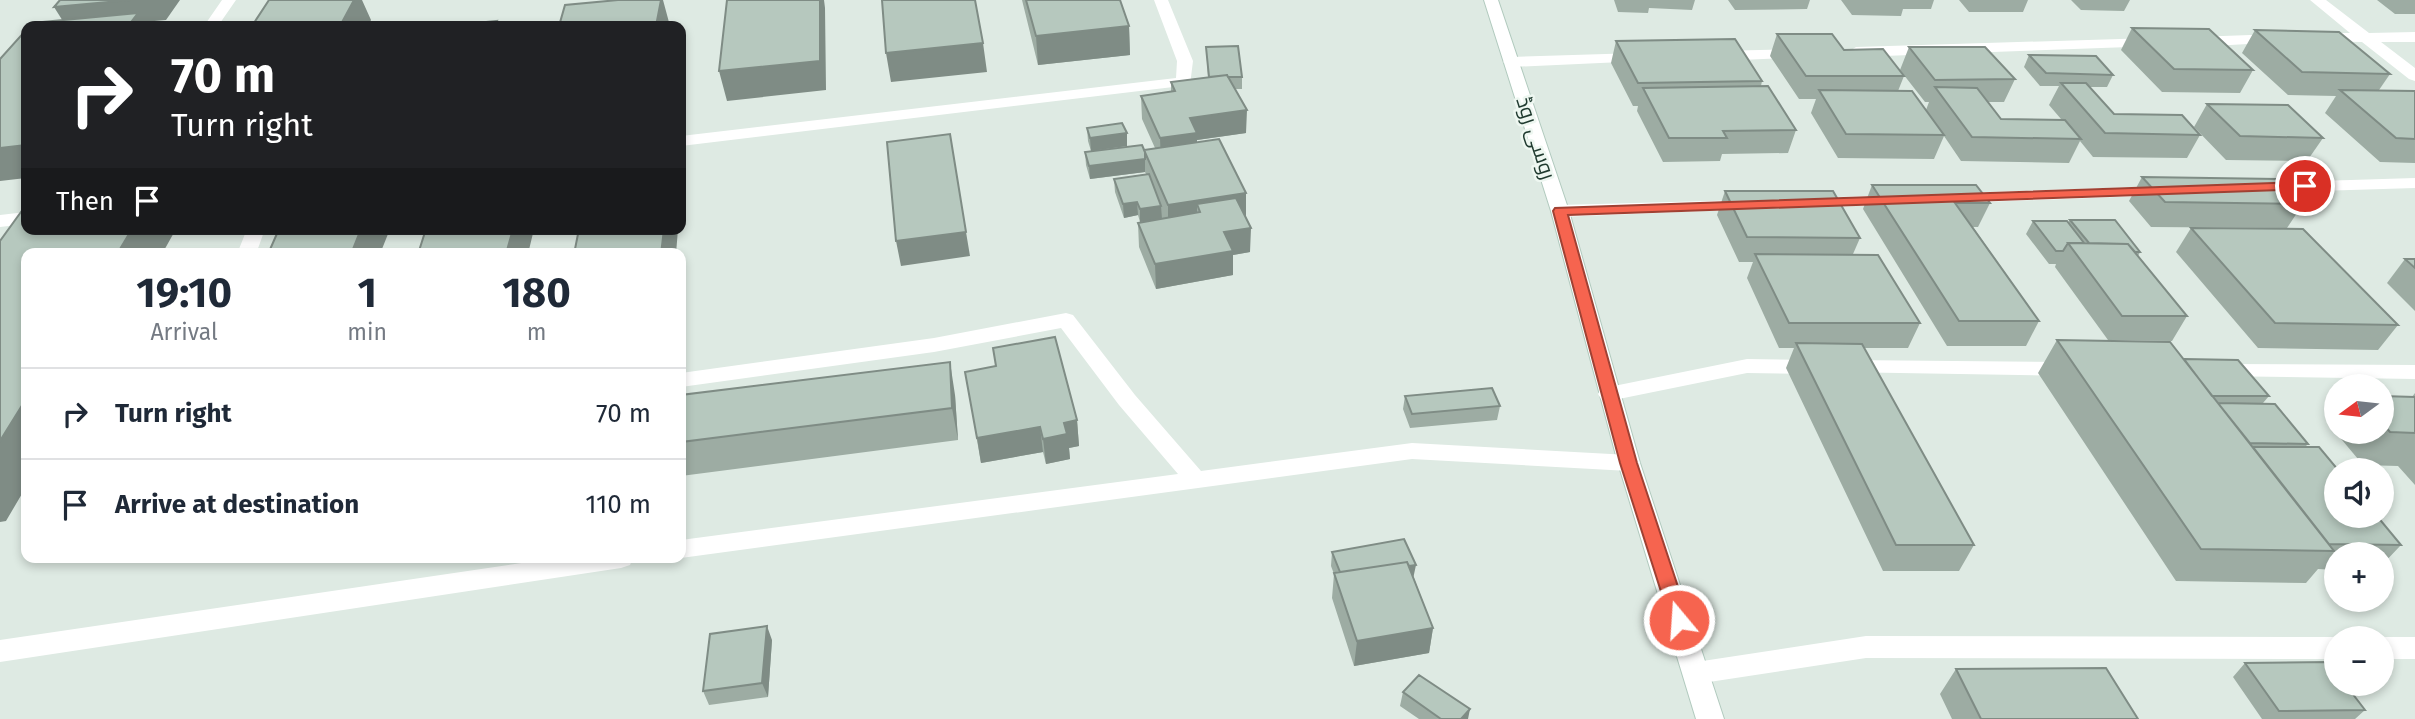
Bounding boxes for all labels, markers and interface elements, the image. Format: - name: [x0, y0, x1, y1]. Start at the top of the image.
- text: 70 m: [171, 46, 275, 105]
- icon: right: [56, 49, 147, 140]
- street label: روسی روڈ: [1510, 93, 1562, 183]
- text: Turn right: [171, 106, 313, 144]
- pin: [2275, 156, 2335, 216]
- icon: arrive: [2286, 167, 2324, 205]
- icon: arrive: [128, 182, 166, 220]
- text: Then: [56, 186, 114, 217]
- text: 19:10: [136, 268, 232, 318]
- text: 1: [357, 268, 377, 318]
- text: 180: [502, 268, 571, 318]
- text: Arrival: [150, 318, 218, 346]
- text: min: [347, 318, 387, 346]
- text: m: [527, 318, 546, 346]
- north arrow: [2324, 374, 2394, 444]
- map controls: [2324, 374, 2394, 696]
- icon: right: [56, 395, 94, 433]
- text: Turn right: [115, 398, 232, 429]
- text: 70 m: [596, 398, 651, 429]
- button: sound: [2324, 458, 2394, 528]
- icon: arrive: [56, 486, 94, 524]
- text: Arrive at destination: [115, 489, 359, 520]
- text: 110 m: [585, 489, 651, 520]
- button: +: [2324, 542, 2394, 612]
- position arrow: [1642, 583, 1716, 657]
- button: −: [2324, 626, 2394, 696]

